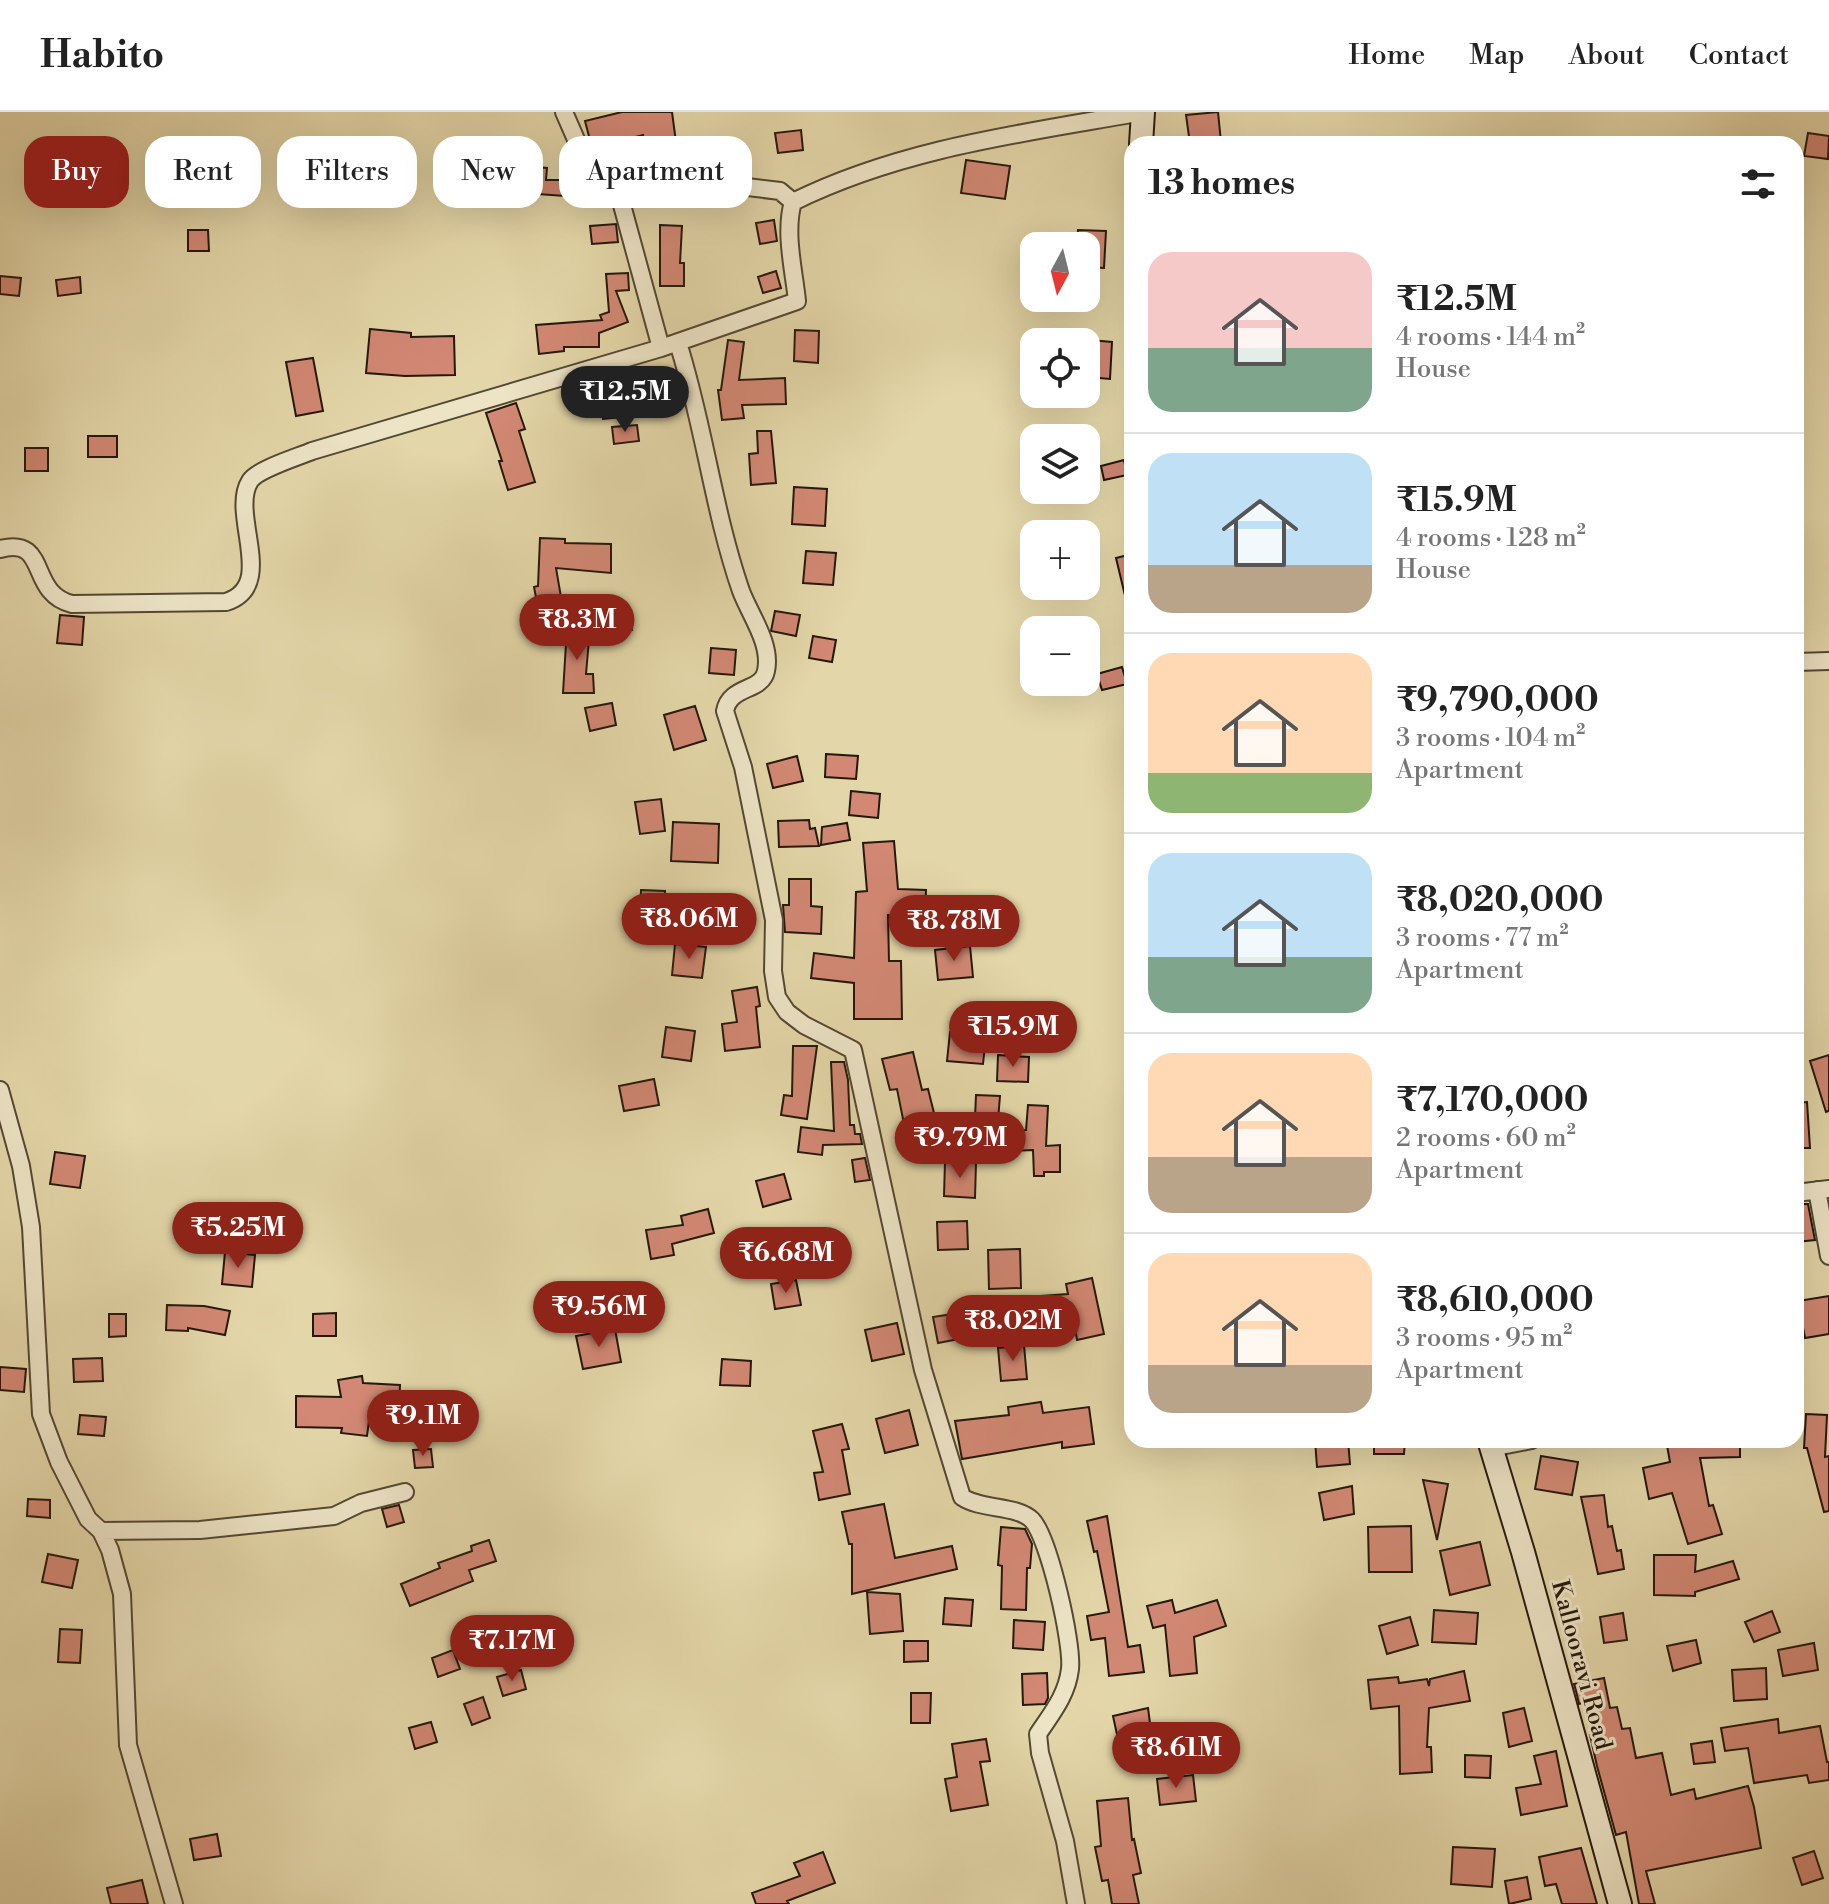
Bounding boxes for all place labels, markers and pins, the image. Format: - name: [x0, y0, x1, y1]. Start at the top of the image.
- pin: ₹12.5M: [560, 366, 690, 434]
- pin: ₹8.3M: [521, 594, 633, 662]
- pin: ₹8.06M: [624, 893, 754, 961]
- pin: ₹8.78M: [889, 895, 1019, 963]
- pin: ₹15.9M: [948, 1001, 1078, 1069]
- pin: ₹9.79M: [895, 1112, 1025, 1180]
- pin: ₹5.25M: [173, 1202, 303, 1270]
- pin: ₹6.68M: [721, 1227, 851, 1295]
- pin: ₹9.56M: [534, 1281, 664, 1349]
- pin: ₹8.02M: [948, 1295, 1078, 1363]
- pin: ₹9.1M: [367, 1390, 479, 1458]
- pin: ₹7.17M: [447, 1615, 577, 1683]
- pin: ₹8.61M: [1111, 1722, 1241, 1790]

